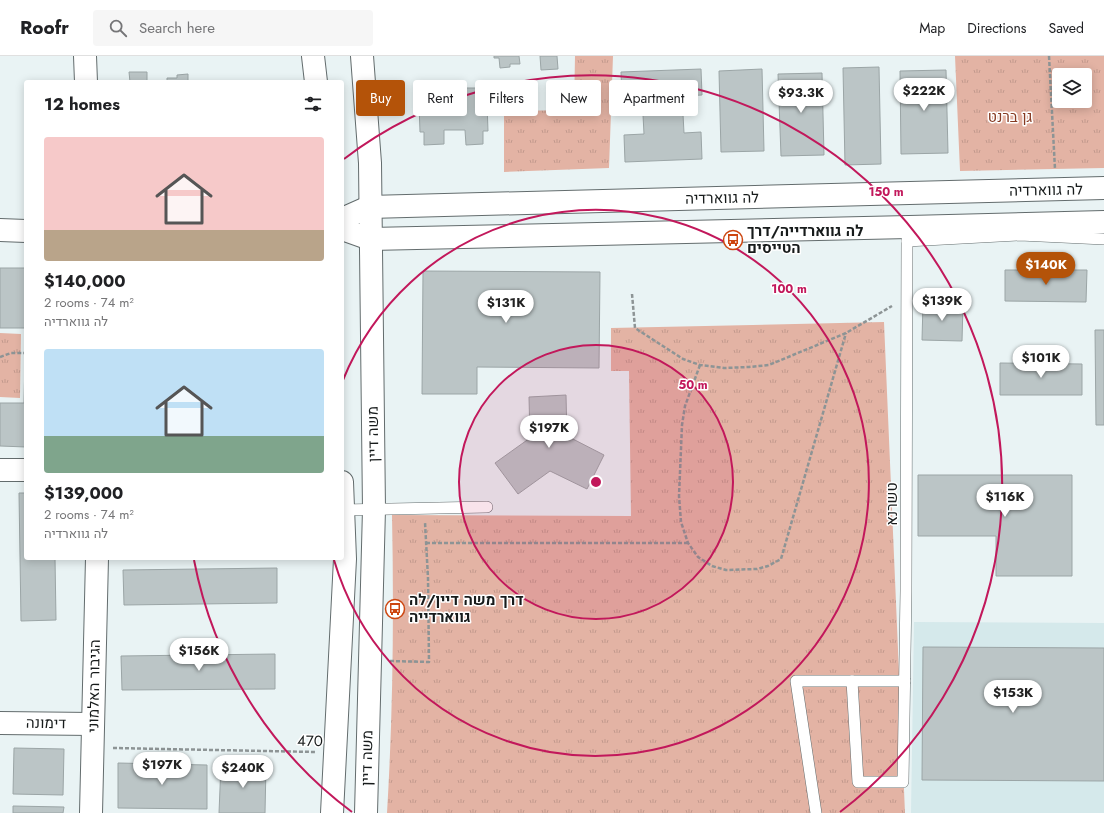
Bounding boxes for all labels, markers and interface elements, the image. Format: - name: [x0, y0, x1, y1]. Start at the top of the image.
- search box: [93, 10, 373, 46]
- text: Roofr: [20, 14, 69, 41]
- icon: search: [107, 17, 129, 39]
- text: Search here: [139, 17, 215, 39]
- text: Map: [919, 18, 945, 38]
- text: Directions: [967, 18, 1027, 38]
- text: Saved: [1049, 18, 1084, 38]
- map controls: [1052, 68, 1092, 108]
- button: layers: [1052, 68, 1092, 108]
- pin: $222K: [896, 78, 952, 112]
- chip: Buy: [356, 80, 405, 116]
- chip: Rent: [413, 80, 467, 116]
- chip: Filters: [475, 80, 538, 116]
- chip: New: [546, 80, 601, 116]
- chip: Apartment: [609, 80, 698, 116]
- pin: $93.3K: [768, 80, 834, 114]
- text: $222K: [903, 81, 945, 100]
- text: $93.3K: [778, 83, 824, 102]
- text: 12 homes: [44, 92, 120, 116]
- icon: filters: [302, 93, 324, 115]
- park label: גן ברנט: [988, 106, 1032, 128]
- icon: home: [148, 163, 220, 235]
- street label: לה גווארדיה: [1009, 178, 1083, 202]
- text: 150 m: [868, 183, 904, 201]
- street label: לה גווארדיה: [685, 186, 759, 210]
- place label: לה גווארדייה/דרך הטייסים: [747, 220, 863, 259]
- bus stop icon: לה גווארדייה/דרך הטייסים: [722, 229, 744, 251]
- pin: $140K: [1018, 252, 1074, 286]
- text: $140K: [1025, 255, 1067, 274]
- text: $140,000: [44, 269, 126, 293]
- text: 100 m: [771, 280, 807, 298]
- pin: $139K: [914, 288, 970, 322]
- pin: $131K: [478, 290, 534, 324]
- text: $139K: [922, 291, 962, 310]
- text: 2 rooms · 74 m²: [44, 293, 134, 312]
- text: $131K: [487, 293, 525, 312]
- text: לה גווארדיה: [44, 312, 108, 331]
- pin: $101K: [1013, 345, 1069, 379]
- text: $101K: [1021, 348, 1061, 367]
- icon: home: [148, 375, 220, 447]
- text: 50 m: [678, 376, 708, 394]
- street label: משה דיין: [362, 406, 384, 462]
- pin: $197K: [521, 415, 577, 449]
- text: $197K: [529, 418, 569, 437]
- centre of rings: [589, 475, 603, 489]
- text: $139,000: [44, 481, 123, 505]
- street label: טשרנא: [881, 482, 903, 526]
- pin: $116K: [977, 484, 1033, 518]
- text: $116K: [985, 487, 1025, 506]
- text: 2 rooms · 74 m²: [44, 505, 134, 524]
- text: לה גווארדיה: [44, 524, 108, 543]
- place label: דרך משה דיין/לה גווארדייה: [409, 589, 524, 628]
- bus stop icon: דרך משה דיין/לה גווארדייה: [384, 598, 406, 620]
- pin: $156K: [171, 638, 227, 672]
- street label: הגיבור האלמוני: [82, 639, 106, 733]
- text: $156K: [179, 641, 219, 660]
- pin: $153K: [985, 680, 1041, 714]
- text: $153K: [993, 683, 1033, 702]
- street label: דימונה: [26, 712, 67, 734]
- street label: 470: [297, 730, 323, 752]
- street label: משה דיין: [356, 730, 378, 786]
- pin: $197K: [134, 752, 190, 786]
- text: $197K: [142, 755, 182, 774]
- pin: $240K: [215, 755, 271, 789]
- text: $240K: [221, 758, 265, 777]

